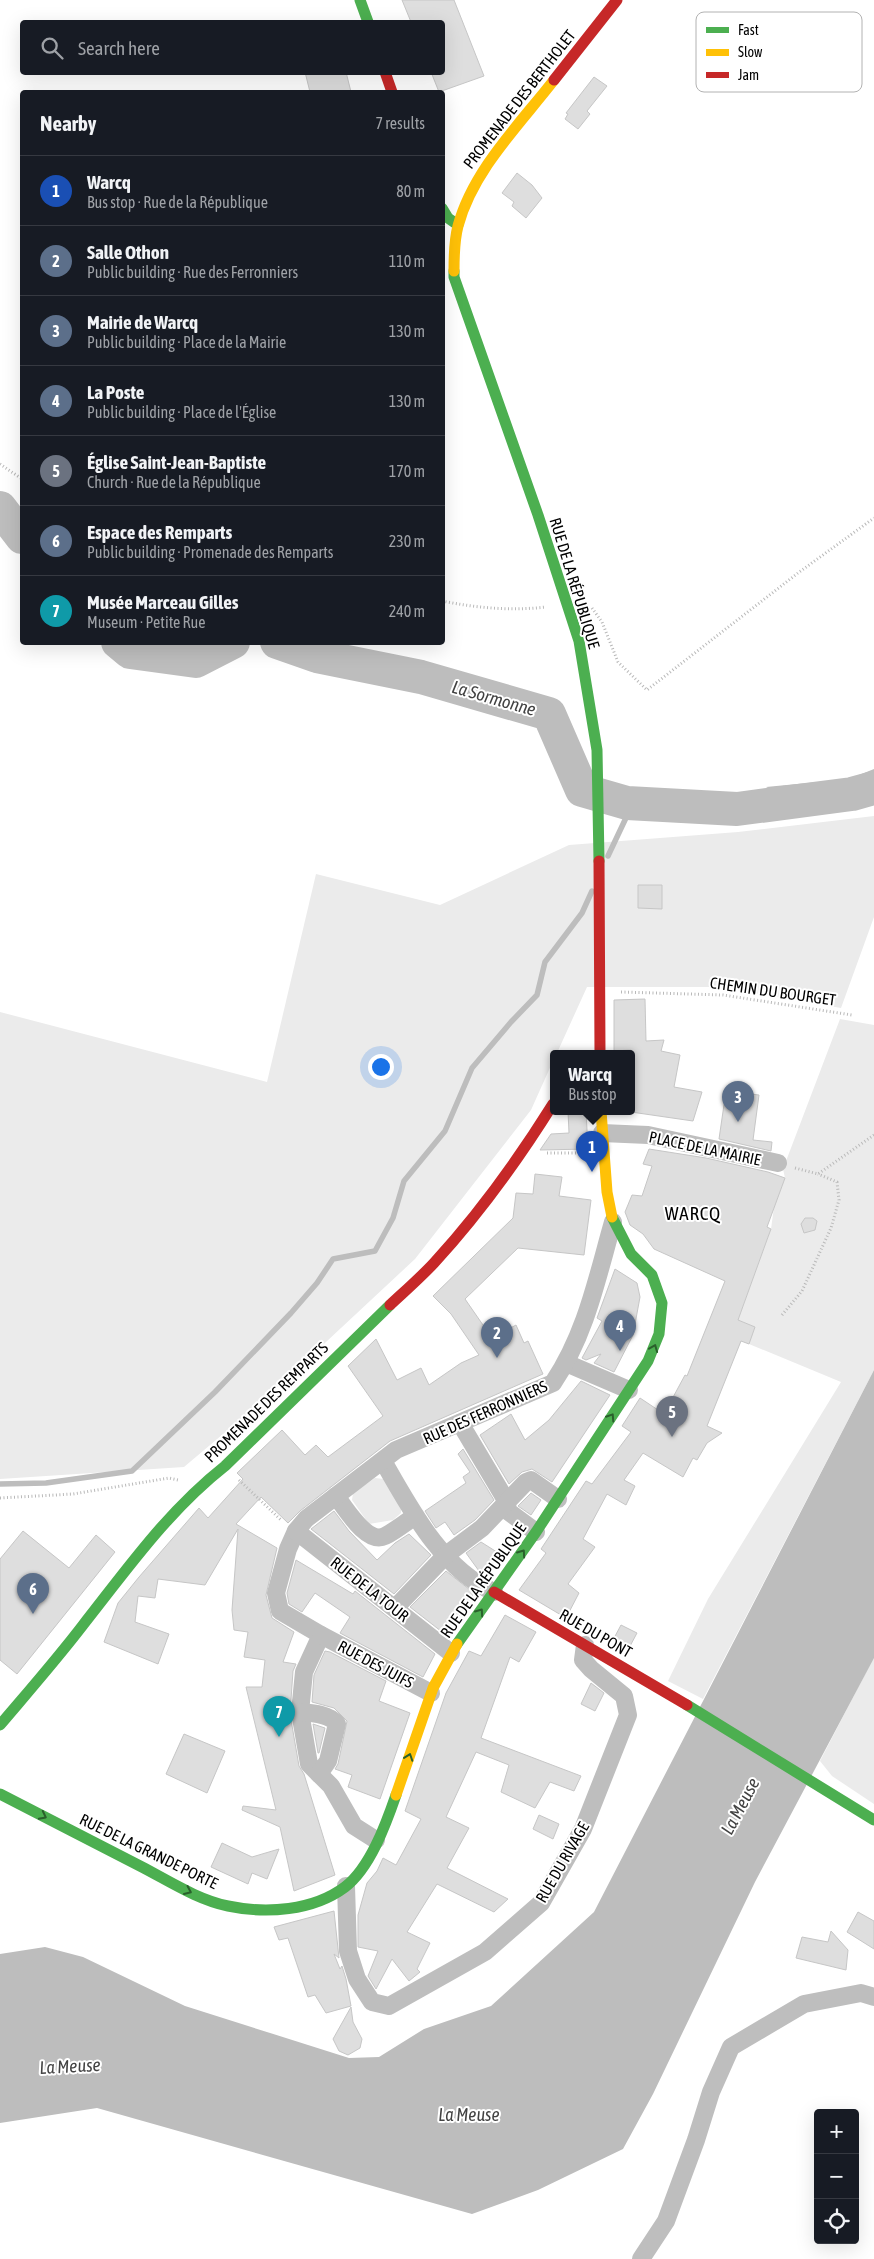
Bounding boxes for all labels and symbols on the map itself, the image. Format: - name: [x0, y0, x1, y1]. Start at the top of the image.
- legend: [696, 12, 862, 92]
- text: Fast: [738, 22, 759, 38]
- street label: PROMENADE DES BERTHOLET: [459, 26, 579, 172]
- text: Slow: [738, 44, 763, 60]
- text: Jam: [738, 67, 759, 83]
- street label: RUE DE LA RÉPUBLIQUE: [546, 515, 604, 651]
- water label: La Sormonne: [450, 676, 538, 720]
- street label: CHEMIN DU BOURGET: [709, 973, 837, 1009]
- your location: [368, 1054, 394, 1080]
- pin: 3: [722, 1081, 754, 1122]
- street label: PLACE DE LA MAIRIE: [647, 1127, 763, 1169]
- pin: 1: [576, 1131, 608, 1172]
- district label: WARCQ: [665, 1202, 721, 1224]
- pin: 4: [604, 1310, 636, 1351]
- pin: 2: [481, 1317, 513, 1358]
- street label: PROMENADE DES REMPARTS: [200, 1338, 332, 1466]
- one-way arrow: [647, 1344, 658, 1353]
- street label: RUE DES FERRONNIERS: [420, 1376, 550, 1447]
- pin: 5: [656, 1396, 688, 1437]
- one-way arrow: [605, 1413, 615, 1422]
- street label: RUE DE LA RÉPUBLIQUE: [437, 1519, 530, 1641]
- one-way arrow: [516, 1549, 525, 1558]
- street label: RUE DE LA TOUR: [327, 1553, 413, 1625]
- pin: 6: [17, 1573, 49, 1614]
- street label: RUE DU PONT: [557, 1605, 635, 1661]
- one-way arrow: [474, 1609, 483, 1618]
- street label: RUE DES JUIFS: [335, 1637, 417, 1692]
- pin: 7: [263, 1696, 295, 1737]
- one-way arrow: [403, 1753, 413, 1762]
- water label: La Meuse: [716, 1774, 764, 1838]
- one-way arrow: [38, 1810, 47, 1820]
- street label: RUE DE LA GRANDE PORTE: [77, 1810, 221, 1892]
- street label: RUE DU RIVAGE: [532, 1818, 592, 1905]
- one-way arrow: [183, 1884, 192, 1895]
- water label: La Meuse: [39, 2054, 101, 2078]
- water label: La Meuse: [438, 2104, 500, 2125]

